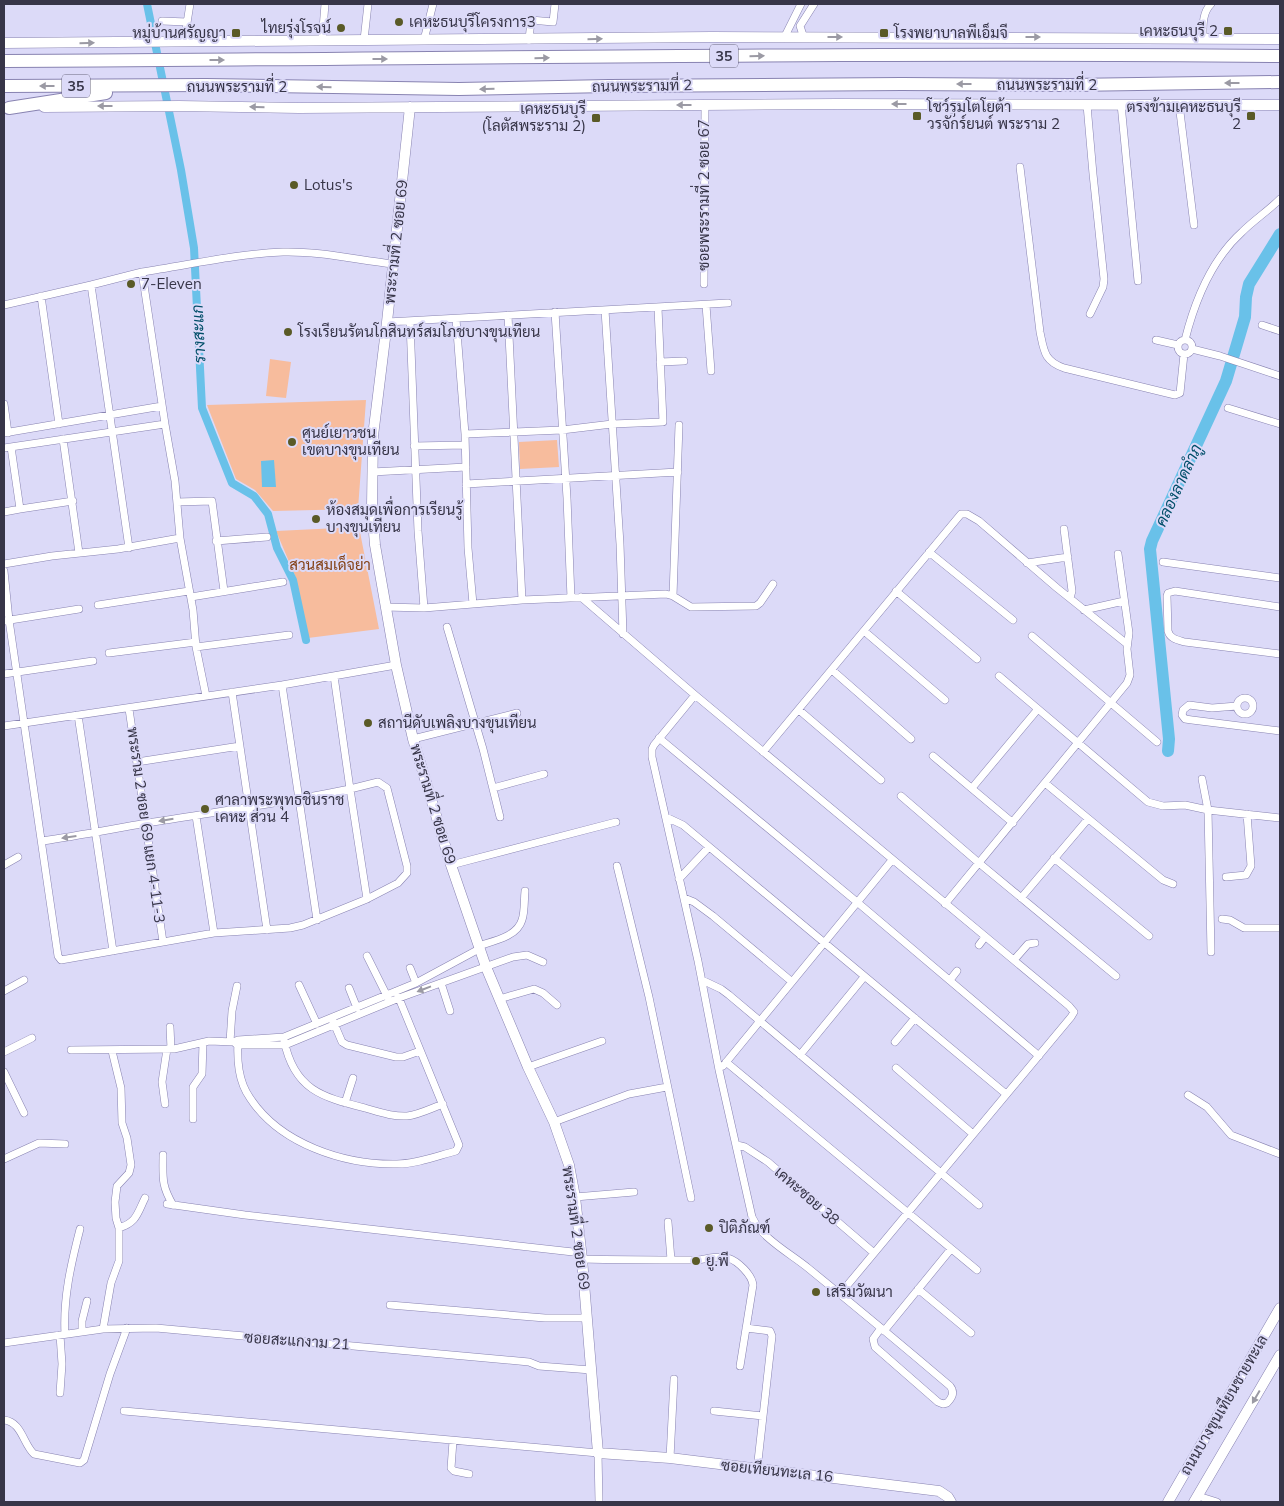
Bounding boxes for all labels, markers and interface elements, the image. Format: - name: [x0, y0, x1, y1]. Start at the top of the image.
- place label: เคหะธนบุรีโครงการ3: [409, 12, 536, 33]
- marker: เคหะธนบุรีโครงการ3: [393, 16, 405, 28]
- place label: ไทยรุ่งโรจน์: [261, 18, 331, 39]
- place label: เคหะธนบุรี 2: [1139, 21, 1218, 42]
- marker: ไทยรุ่งโรจน์: [335, 22, 347, 34]
- place label: โรงพยาบาลพีเอ็มจี: [893, 22, 1008, 42]
- place label: หมู่บ้านศรัญญา: [132, 23, 226, 43]
- marker: เคหะธนบุรี 2: [1222, 25, 1234, 37]
- marker: หมู่บ้านศรัญญา: [230, 27, 242, 39]
- marker: โรงพยาบาลพีเอ็มจี: [878, 27, 890, 39]
- one-way arrow: [827, 33, 843, 41]
- one-way arrow: [1025, 33, 1041, 41]
- one-way arrow: [588, 35, 604, 43]
- one-way arrow: [80, 39, 96, 47]
- road number: 35: [710, 44, 738, 68]
- one-way arrow: [749, 52, 765, 60]
- one-way arrow: [534, 54, 550, 62]
- one-way arrow: [209, 55, 225, 63]
- one-way arrow: [372, 55, 388, 63]
- street label: ถนนพระรามที่ 2: [592, 70, 692, 96]
- street label: ถนนพระรามที่ 2: [997, 70, 1097, 94]
- street label: ถนนพระรามที่ 2: [187, 72, 287, 96]
- road number: 35: [62, 74, 90, 98]
- one-way arrow: [1223, 79, 1239, 87]
- one-way arrow: [956, 80, 972, 88]
- one-way arrow: [39, 82, 55, 90]
- one-way arrow: [316, 83, 332, 91]
- one-way arrow: [478, 85, 494, 93]
- place label: โชว์รูมโตโยต้า วรจักร์ยนต์ พระราม 2: [926, 97, 1060, 133]
- place label: ตรงข้ามเคหะธนบุรี 2: [1127, 97, 1241, 133]
- place label: เคหะธนบุรี (โลตัสพระราม 2): [482, 99, 586, 135]
- one-way arrow: [891, 100, 907, 108]
- one-way arrow: [676, 101, 692, 109]
- one-way arrow: [96, 102, 112, 110]
- one-way arrow: [248, 103, 264, 111]
- marker: โชว์รูมโตโยต้า วรจักร์ยนต์ พระราม 2: [911, 110, 923, 122]
- marker: ตรงข้ามเคหะธนบุรี 2: [1245, 110, 1257, 122]
- marker: เคหะธนบุรี (โลตัสพระราม 2): [590, 112, 602, 124]
- street label: ซอยพระรามที่ 2 ซอย 67: [689, 119, 713, 271]
- place label: Lotus's: [304, 175, 353, 194]
- street label: พระรามที่ 2 ซอย 69: [375, 178, 411, 305]
- marker: Lotus's: [288, 179, 300, 191]
- place label: 7-Eleven: [141, 274, 202, 293]
- marker: 7-Eleven: [125, 278, 137, 290]
- water label: รางสะแก: [186, 304, 210, 364]
- place label: โรงเรียนรัตนโกสินทร์สมโภชบางขุนเทียน: [297, 322, 540, 343]
- marker: โรงเรียนรัตนโกสินทร์สมโภชบางขุนเทียน: [282, 326, 294, 338]
- place label: ศูนย์เยาวชน เขตบางขุนเทียน: [302, 423, 400, 461]
- marker: ศูนย์เยาวชน เขตบางขุนเทียน: [286, 436, 298, 448]
- water label: คลองลาดลำภู: [1150, 440, 1208, 530]
- place label: ห้องสมุดเพื่อการเรียนรู้ บางขุนเทียน: [326, 495, 464, 538]
- marker: ห้องสมุดเพื่อการเรียนรู้ บางขุนเทียน: [310, 513, 322, 525]
- park label: สวนสมเด็จย่า: [289, 554, 371, 574]
- place label: สถานีดับเพลิงบางขุนเทียน: [378, 713, 537, 734]
- marker: สถานีดับเพลิงบางขุนเทียน: [362, 717, 374, 729]
- street label: พระราม 2 ซอย 69 แยก 4-11-3: [123, 726, 170, 924]
- street label: พระรามที่ 2 ซอย 69: [406, 740, 466, 866]
- place label: ศาลาพระพุทธชินราช เคหะ ส่วน 4: [215, 790, 344, 826]
- marker: ศาลาพระพุทธชินราช เคหะ ส่วน 4: [199, 803, 211, 815]
- one-way arrow: [158, 817, 174, 825]
- one-way arrow: [61, 833, 77, 841]
- one-way arrow: [416, 985, 431, 993]
- street label: เคหะซอย 38: [771, 1162, 844, 1229]
- street label: พระรามที่ 2 ซอย 69: [558, 1164, 600, 1291]
- place label: ปิติภัณฑ์: [719, 1218, 770, 1237]
- marker: ปิติภัณฑ์: [703, 1222, 715, 1234]
- place label: ยู.พี: [706, 1251, 729, 1271]
- marker: ยู.พี: [690, 1255, 702, 1267]
- place label: เสริมวัฒนา: [826, 1282, 893, 1301]
- marker: เสริมวัฒนา: [810, 1286, 822, 1298]
- street label: ซอยสะแกงาม 21: [244, 1327, 351, 1354]
- street label: ถนนบางขุนเทียนชายทะเล: [1176, 1331, 1273, 1479]
- one-way arrow: [1252, 1390, 1260, 1404]
- street label: ซอยเทียนทะเล 16: [720, 1455, 834, 1486]

